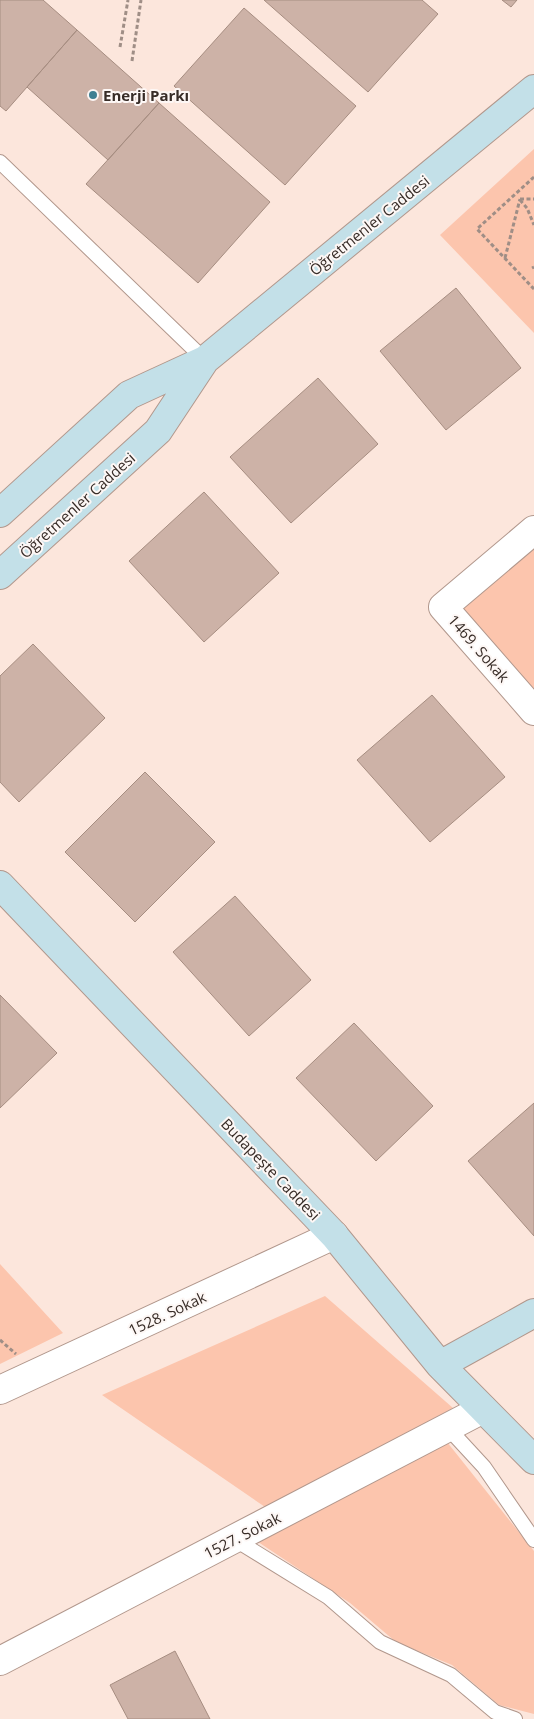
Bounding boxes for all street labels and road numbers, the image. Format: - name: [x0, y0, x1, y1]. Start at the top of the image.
- street label: Öğretmenler Caddesi: [305, 170, 433, 280]
- street label: Öğretmenler Caddesi: [15, 448, 139, 562]
- street label: 1469. Sokak: [444, 610, 514, 686]
- street label: Budapeşte Caddesi: [217, 1114, 325, 1224]
- street label: 1528. Sokak: [125, 1286, 209, 1340]
- street label: 1527. Sokak: [200, 1507, 284, 1563]

